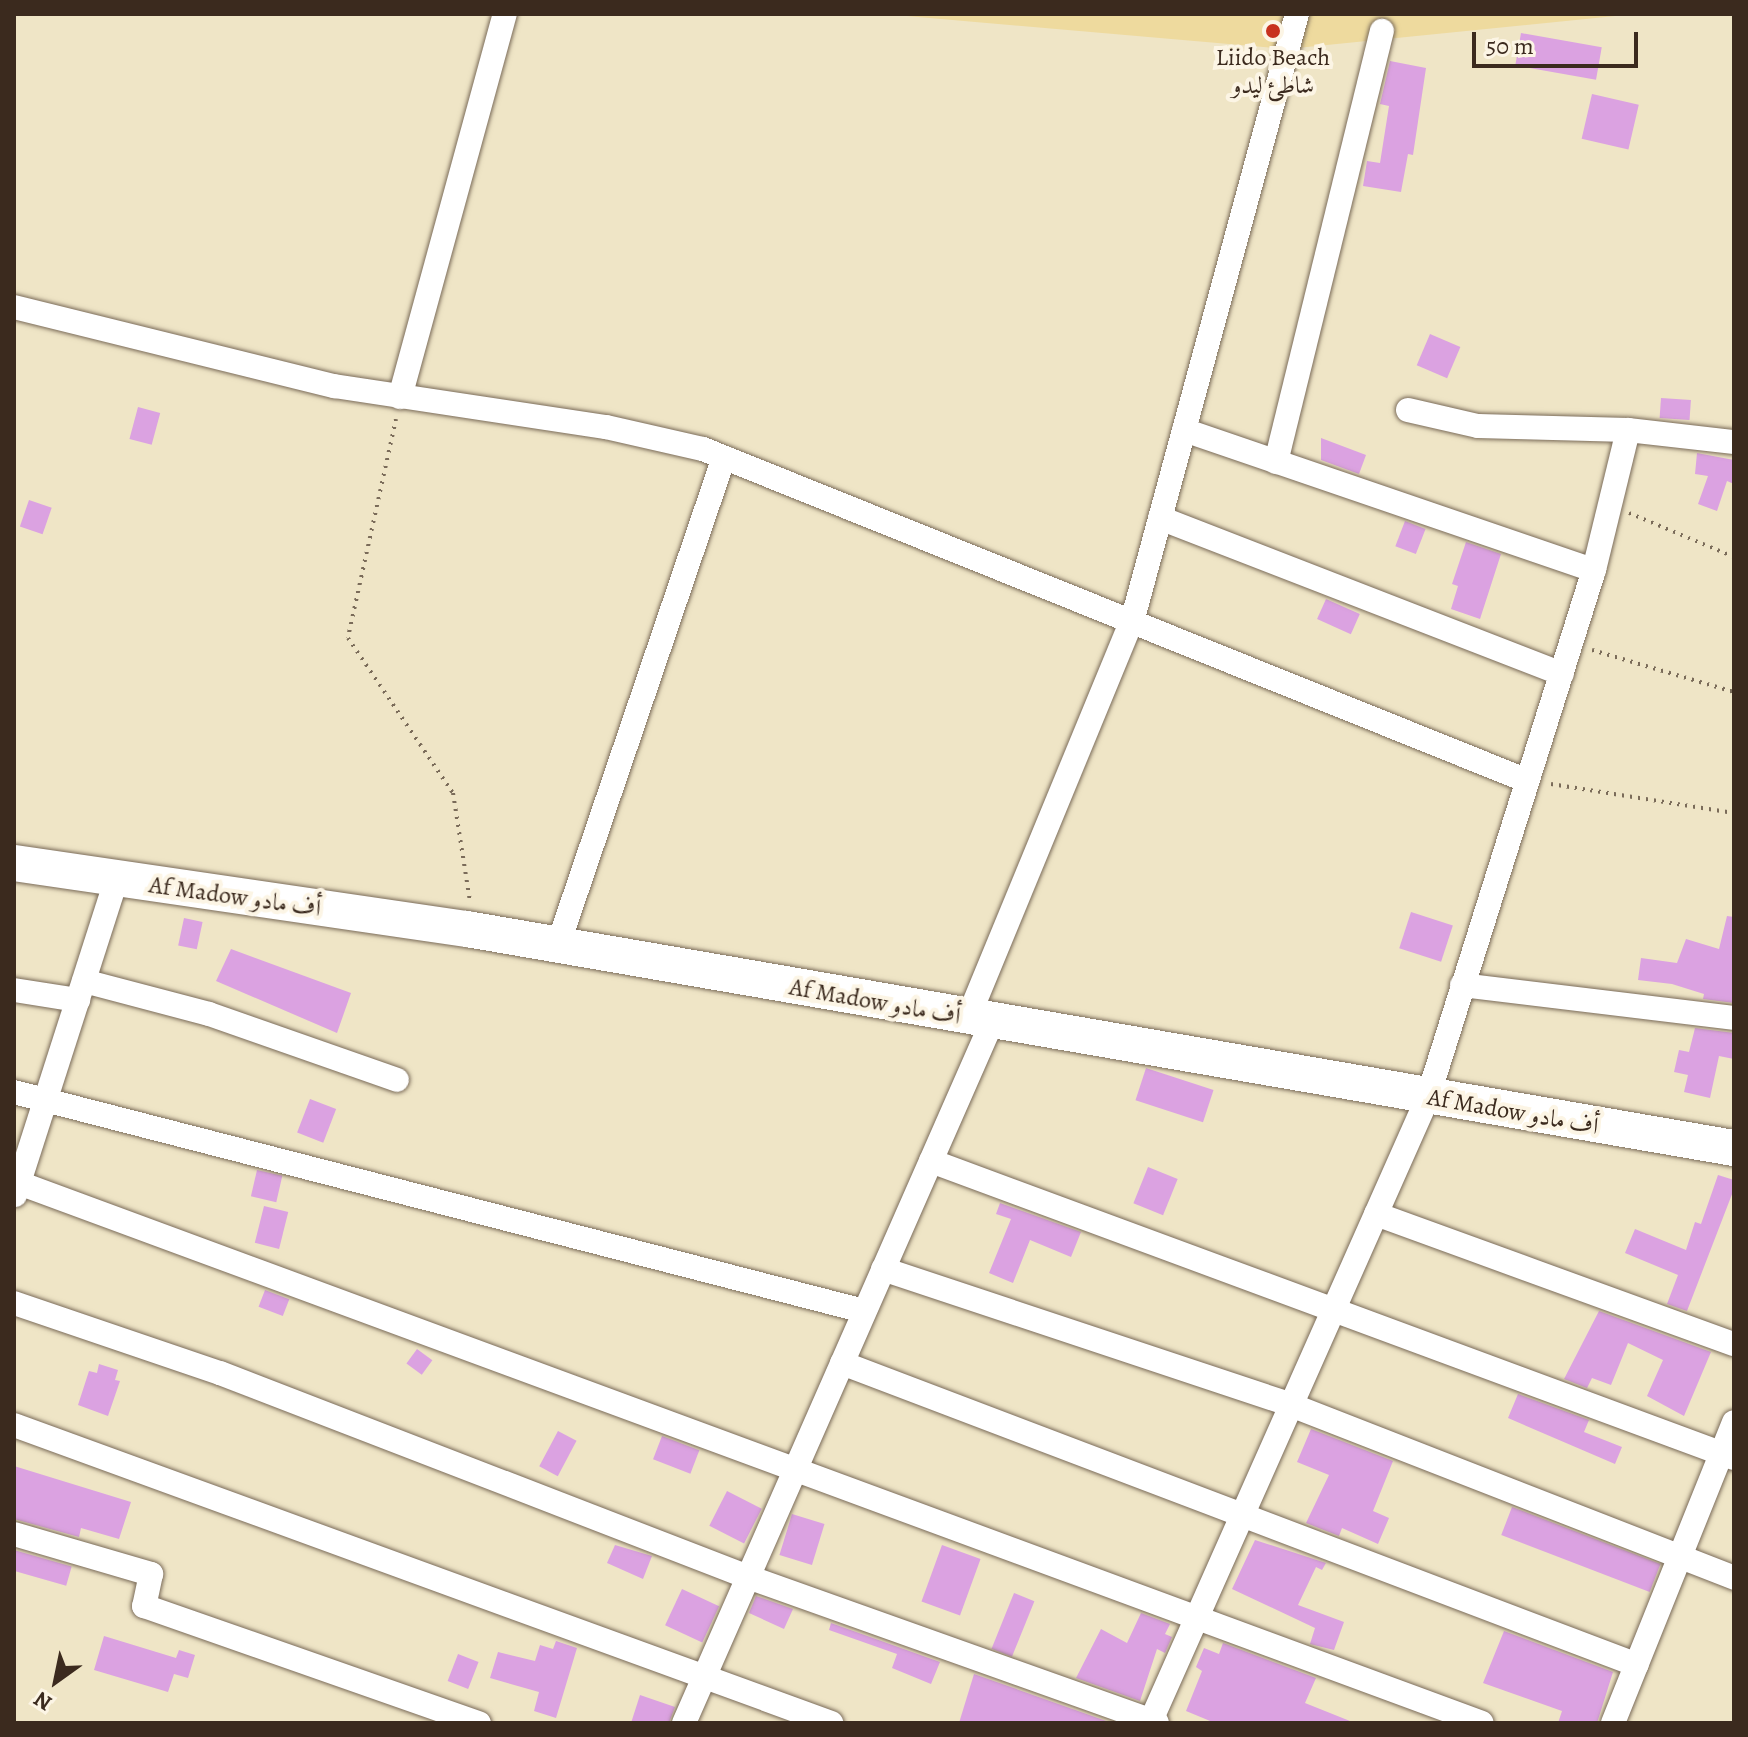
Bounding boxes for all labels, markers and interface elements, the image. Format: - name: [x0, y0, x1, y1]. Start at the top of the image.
- scale bar: [1476, 16, 1642, 66]
- marker: Liido Beach شاطئ ليدو: [1264, 22, 1282, 40]
- text: 50 m: [1486, 30, 1534, 62]
- place label: Liido Beach شاطئ ليدو: [1216, 44, 1330, 100]
- street label: Af Madow أف مادو: [147, 871, 323, 923]
- street label: Af Madow أف مادو: [787, 973, 963, 1031]
- street label: Af Madow أف مادو: [1425, 1083, 1601, 1141]
- north arrow: [16, 1641, 96, 1721]
- text: N: [28, 1684, 58, 1718]

